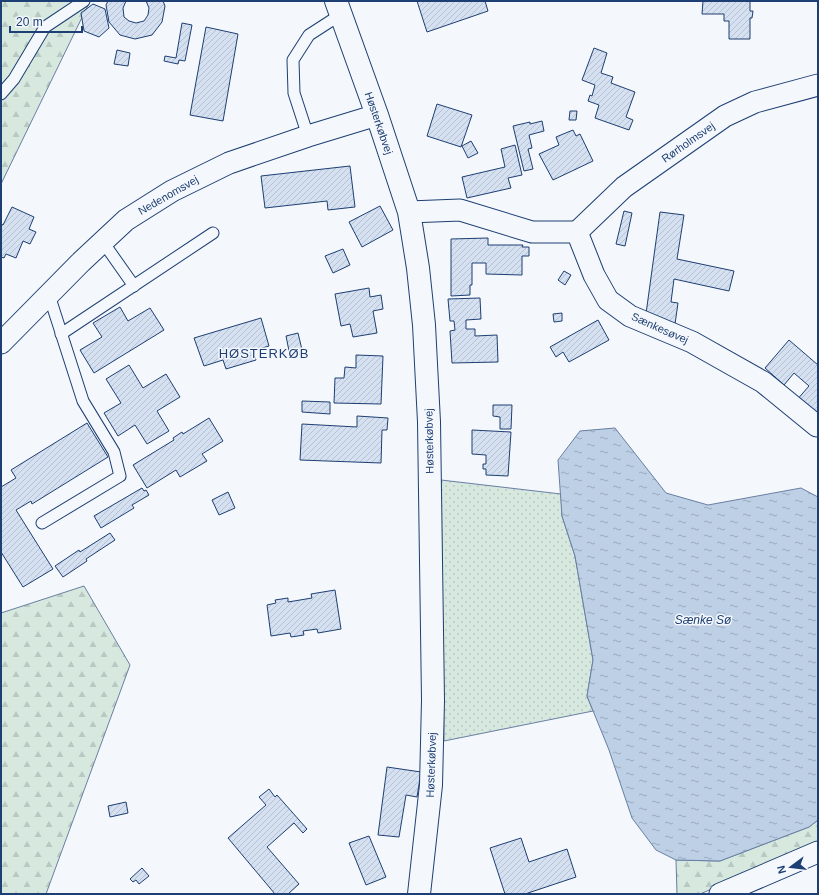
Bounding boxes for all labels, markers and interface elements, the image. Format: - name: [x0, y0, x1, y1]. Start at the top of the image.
- scale bar: [10, 8, 82, 34]
- text: 20 m: [16, 15, 43, 29]
- street label: Høsterkøbvej: [363, 90, 395, 156]
- street label: Rørholmsvej: [659, 119, 717, 165]
- street label: Nedenomsvej: [136, 173, 200, 217]
- street label: Sænkesøvej: [630, 310, 690, 346]
- district label: HØSTERKØB: [219, 346, 309, 361]
- street label: Høsterkøbvej: [422, 408, 436, 474]
- water label: Sænke Sø: [675, 613, 732, 627]
- street label: Høsterkøbvej: [424, 732, 438, 798]
- north arrow: [771, 847, 811, 887]
- text: N: [775, 864, 788, 875]

